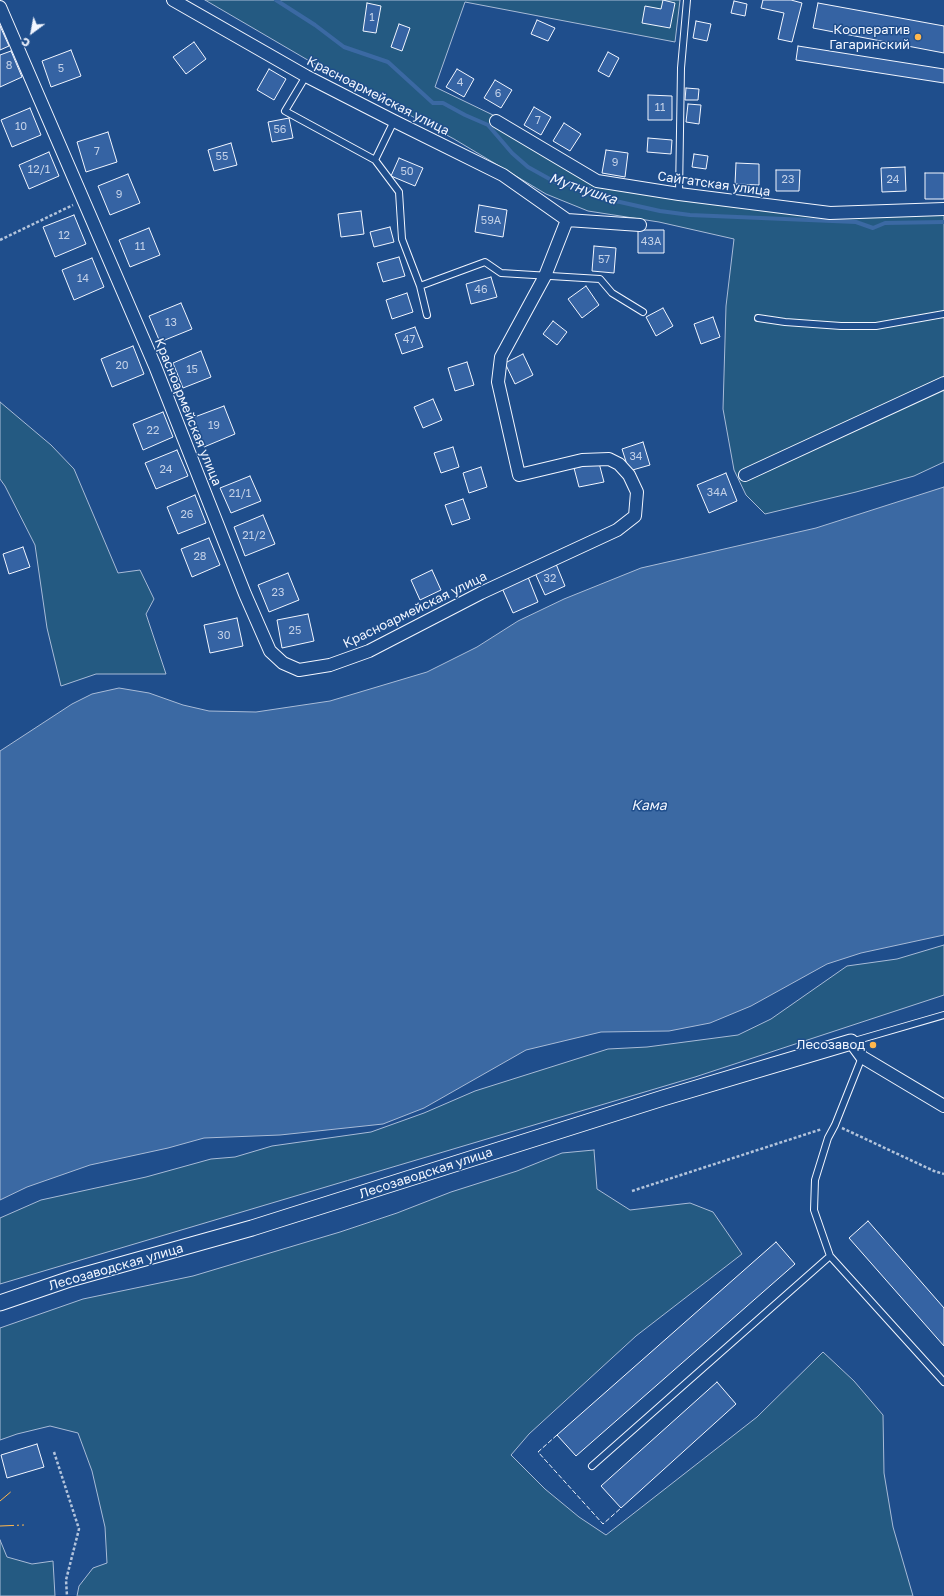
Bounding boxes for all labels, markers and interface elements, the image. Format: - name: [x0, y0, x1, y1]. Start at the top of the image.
- house number: 1: [369, 11, 375, 25]
- north arrow: [12, 12, 52, 52]
- place label: Кооператив Гагаринский: [829, 22, 910, 53]
- marker: Кооператив Гагаринский: [913, 32, 923, 42]
- text: С: [19, 35, 32, 50]
- street label: Красноармейская улица: [304, 53, 452, 139]
- house number: 8: [6, 59, 12, 73]
- house number: 5: [58, 62, 64, 76]
- house number: 4: [457, 76, 463, 90]
- house number: 6: [495, 87, 501, 101]
- house number: 11: [655, 101, 665, 115]
- house number: 7: [535, 114, 541, 128]
- house number: 10: [15, 120, 27, 134]
- house number: 56: [273, 123, 287, 137]
- house number: 7: [94, 145, 100, 159]
- house number: 55: [216, 150, 228, 164]
- house number: 9: [612, 156, 618, 170]
- house number: 12/1: [28, 163, 50, 177]
- house number: 50: [400, 165, 414, 179]
- street label: Сайгатская улица: [657, 168, 771, 200]
- water label: Мутнушка: [547, 170, 619, 208]
- house number: 23: [782, 173, 794, 187]
- house number: 24: [886, 173, 900, 187]
- house number: 9: [116, 188, 122, 202]
- house number: 59А: [481, 214, 501, 228]
- house number: 12: [58, 229, 70, 243]
- house number: 43А: [641, 235, 661, 249]
- house number: 11: [135, 240, 145, 254]
- house number: 57: [598, 253, 610, 267]
- house number: 14: [77, 272, 89, 286]
- house number: 46: [474, 283, 488, 297]
- house number: 13: [165, 316, 177, 330]
- house number: 47: [403, 333, 415, 347]
- street label: Красноармейская улица: [151, 336, 225, 488]
- house number: 20: [115, 359, 129, 373]
- house number: 15: [186, 363, 198, 377]
- house number: 19: [208, 419, 220, 433]
- house number: 22: [147, 424, 159, 438]
- house number: 34: [629, 450, 643, 464]
- house number: 24: [159, 463, 173, 477]
- house number: 34А: [707, 486, 727, 500]
- house number: 21/1: [229, 487, 251, 501]
- house number: 26: [180, 508, 194, 522]
- house number: 21/2: [242, 529, 266, 543]
- house number: 28: [193, 550, 207, 564]
- street label: Красноармейская улица: [341, 568, 489, 652]
- house number: 32: [544, 572, 556, 586]
- house number: 23: [272, 586, 284, 600]
- house number: 25: [289, 624, 301, 638]
- house number: 30: [217, 629, 231, 643]
- water label: Кама: [631, 798, 667, 814]
- place label: Лесозавод: [796, 1037, 865, 1053]
- marker: Лесозавод: [868, 1040, 878, 1050]
- street label: Лесозаводская улица: [357, 1144, 495, 1202]
- street label: Лесозаводская улица: [47, 1240, 185, 1294]

